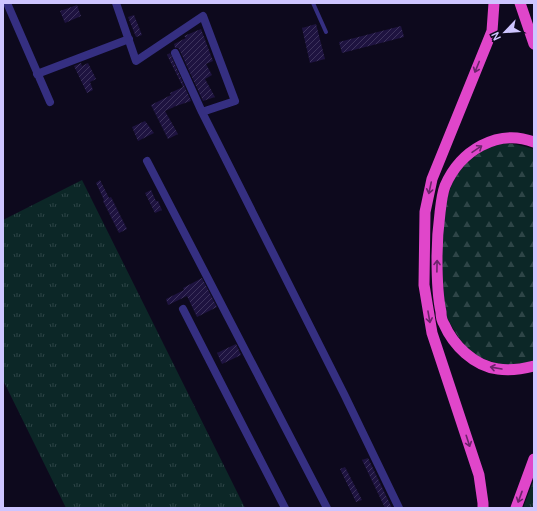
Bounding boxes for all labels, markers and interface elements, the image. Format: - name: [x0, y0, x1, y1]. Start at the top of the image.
- north arrow: [485, 12, 525, 52]
- text: N: [488, 30, 504, 43]
- one-way arrow: [473, 61, 480, 73]
- one-way arrow: [471, 144, 482, 153]
- one-way arrow: [426, 181, 434, 194]
- one-way arrow: [433, 260, 441, 273]
- one-way arrow: [426, 310, 434, 323]
- one-way arrow: [489, 364, 502, 372]
- one-way arrow: [465, 434, 472, 447]
- one-way arrow: [516, 490, 523, 503]

